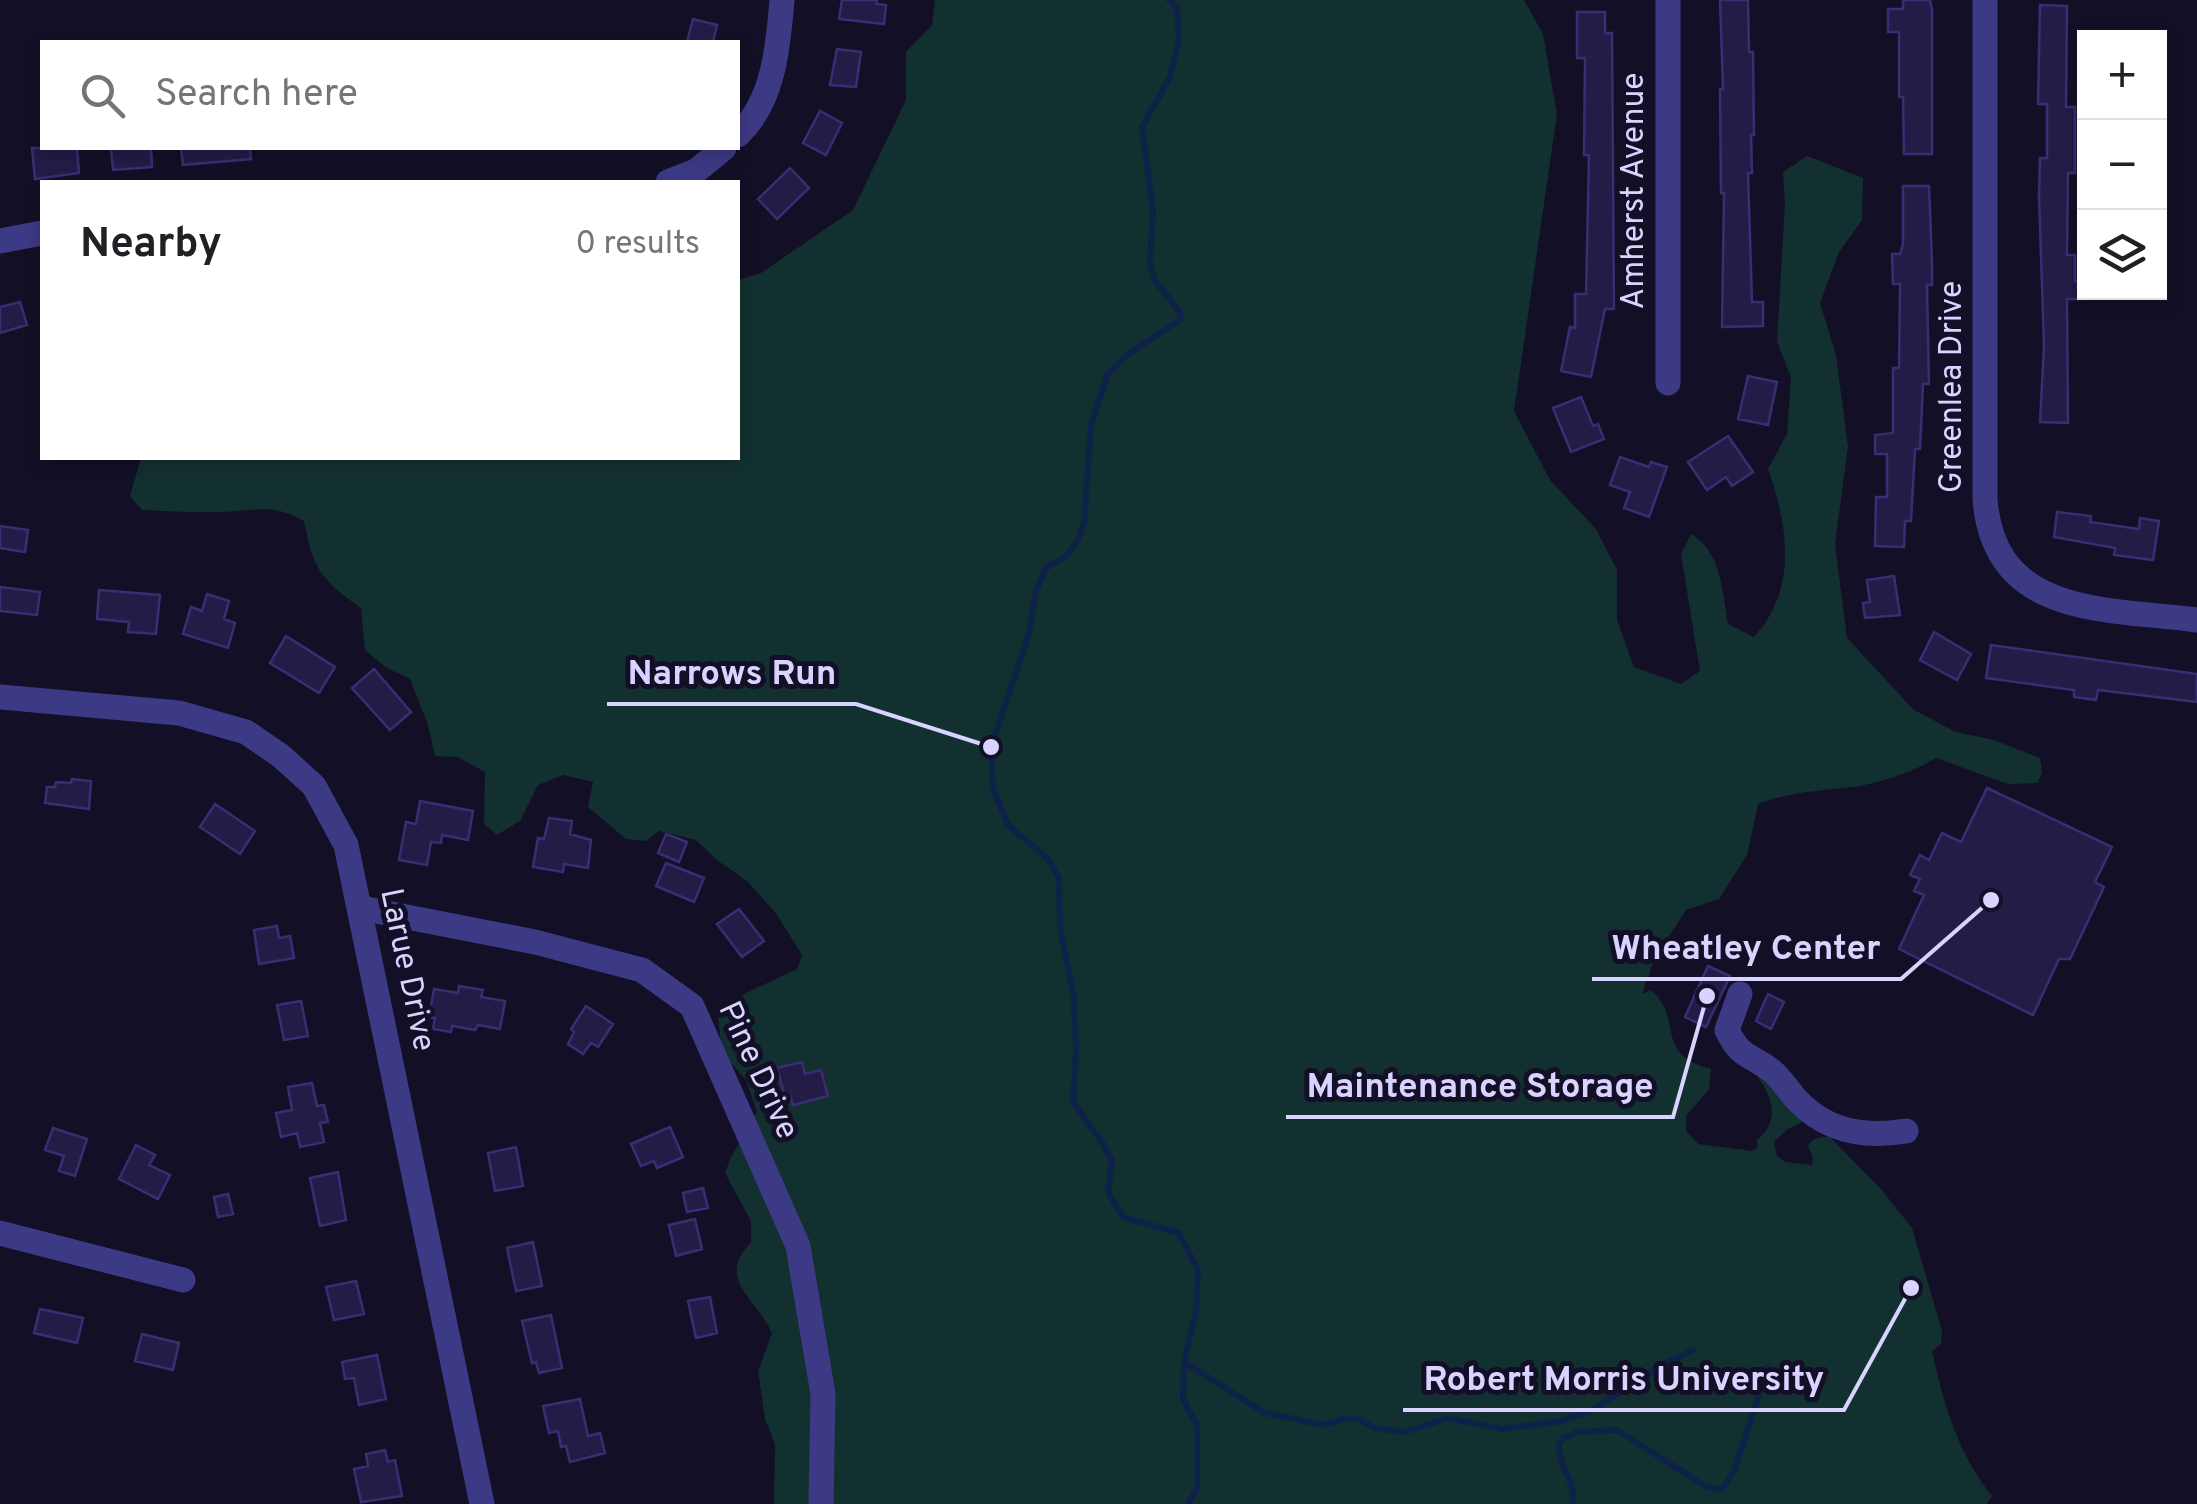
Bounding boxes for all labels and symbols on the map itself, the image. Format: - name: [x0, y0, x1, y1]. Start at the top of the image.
- street label: Amherst Avenue: [1615, 73, 1655, 310]
- street label: Greenlea Drive: [1933, 281, 1973, 493]
- callout: Narrows Run: [607, 639, 856, 704]
- text: Narrows Run: [627, 653, 837, 697]
- street label: Larue Drive: [369, 885, 443, 1055]
- callout: Wheatley Center: [1592, 914, 1901, 979]
- text: Wheatley Center: [1611, 928, 1881, 972]
- street label: Pine Drive: [708, 996, 806, 1146]
- callout: Maintenance Storage: [1286, 1052, 1673, 1117]
- text: Maintenance Storage: [1306, 1066, 1654, 1110]
- callout: Robert Morris University: [1403, 1345, 1844, 1410]
- text: Robert Morris University: [1424, 1359, 1824, 1403]

